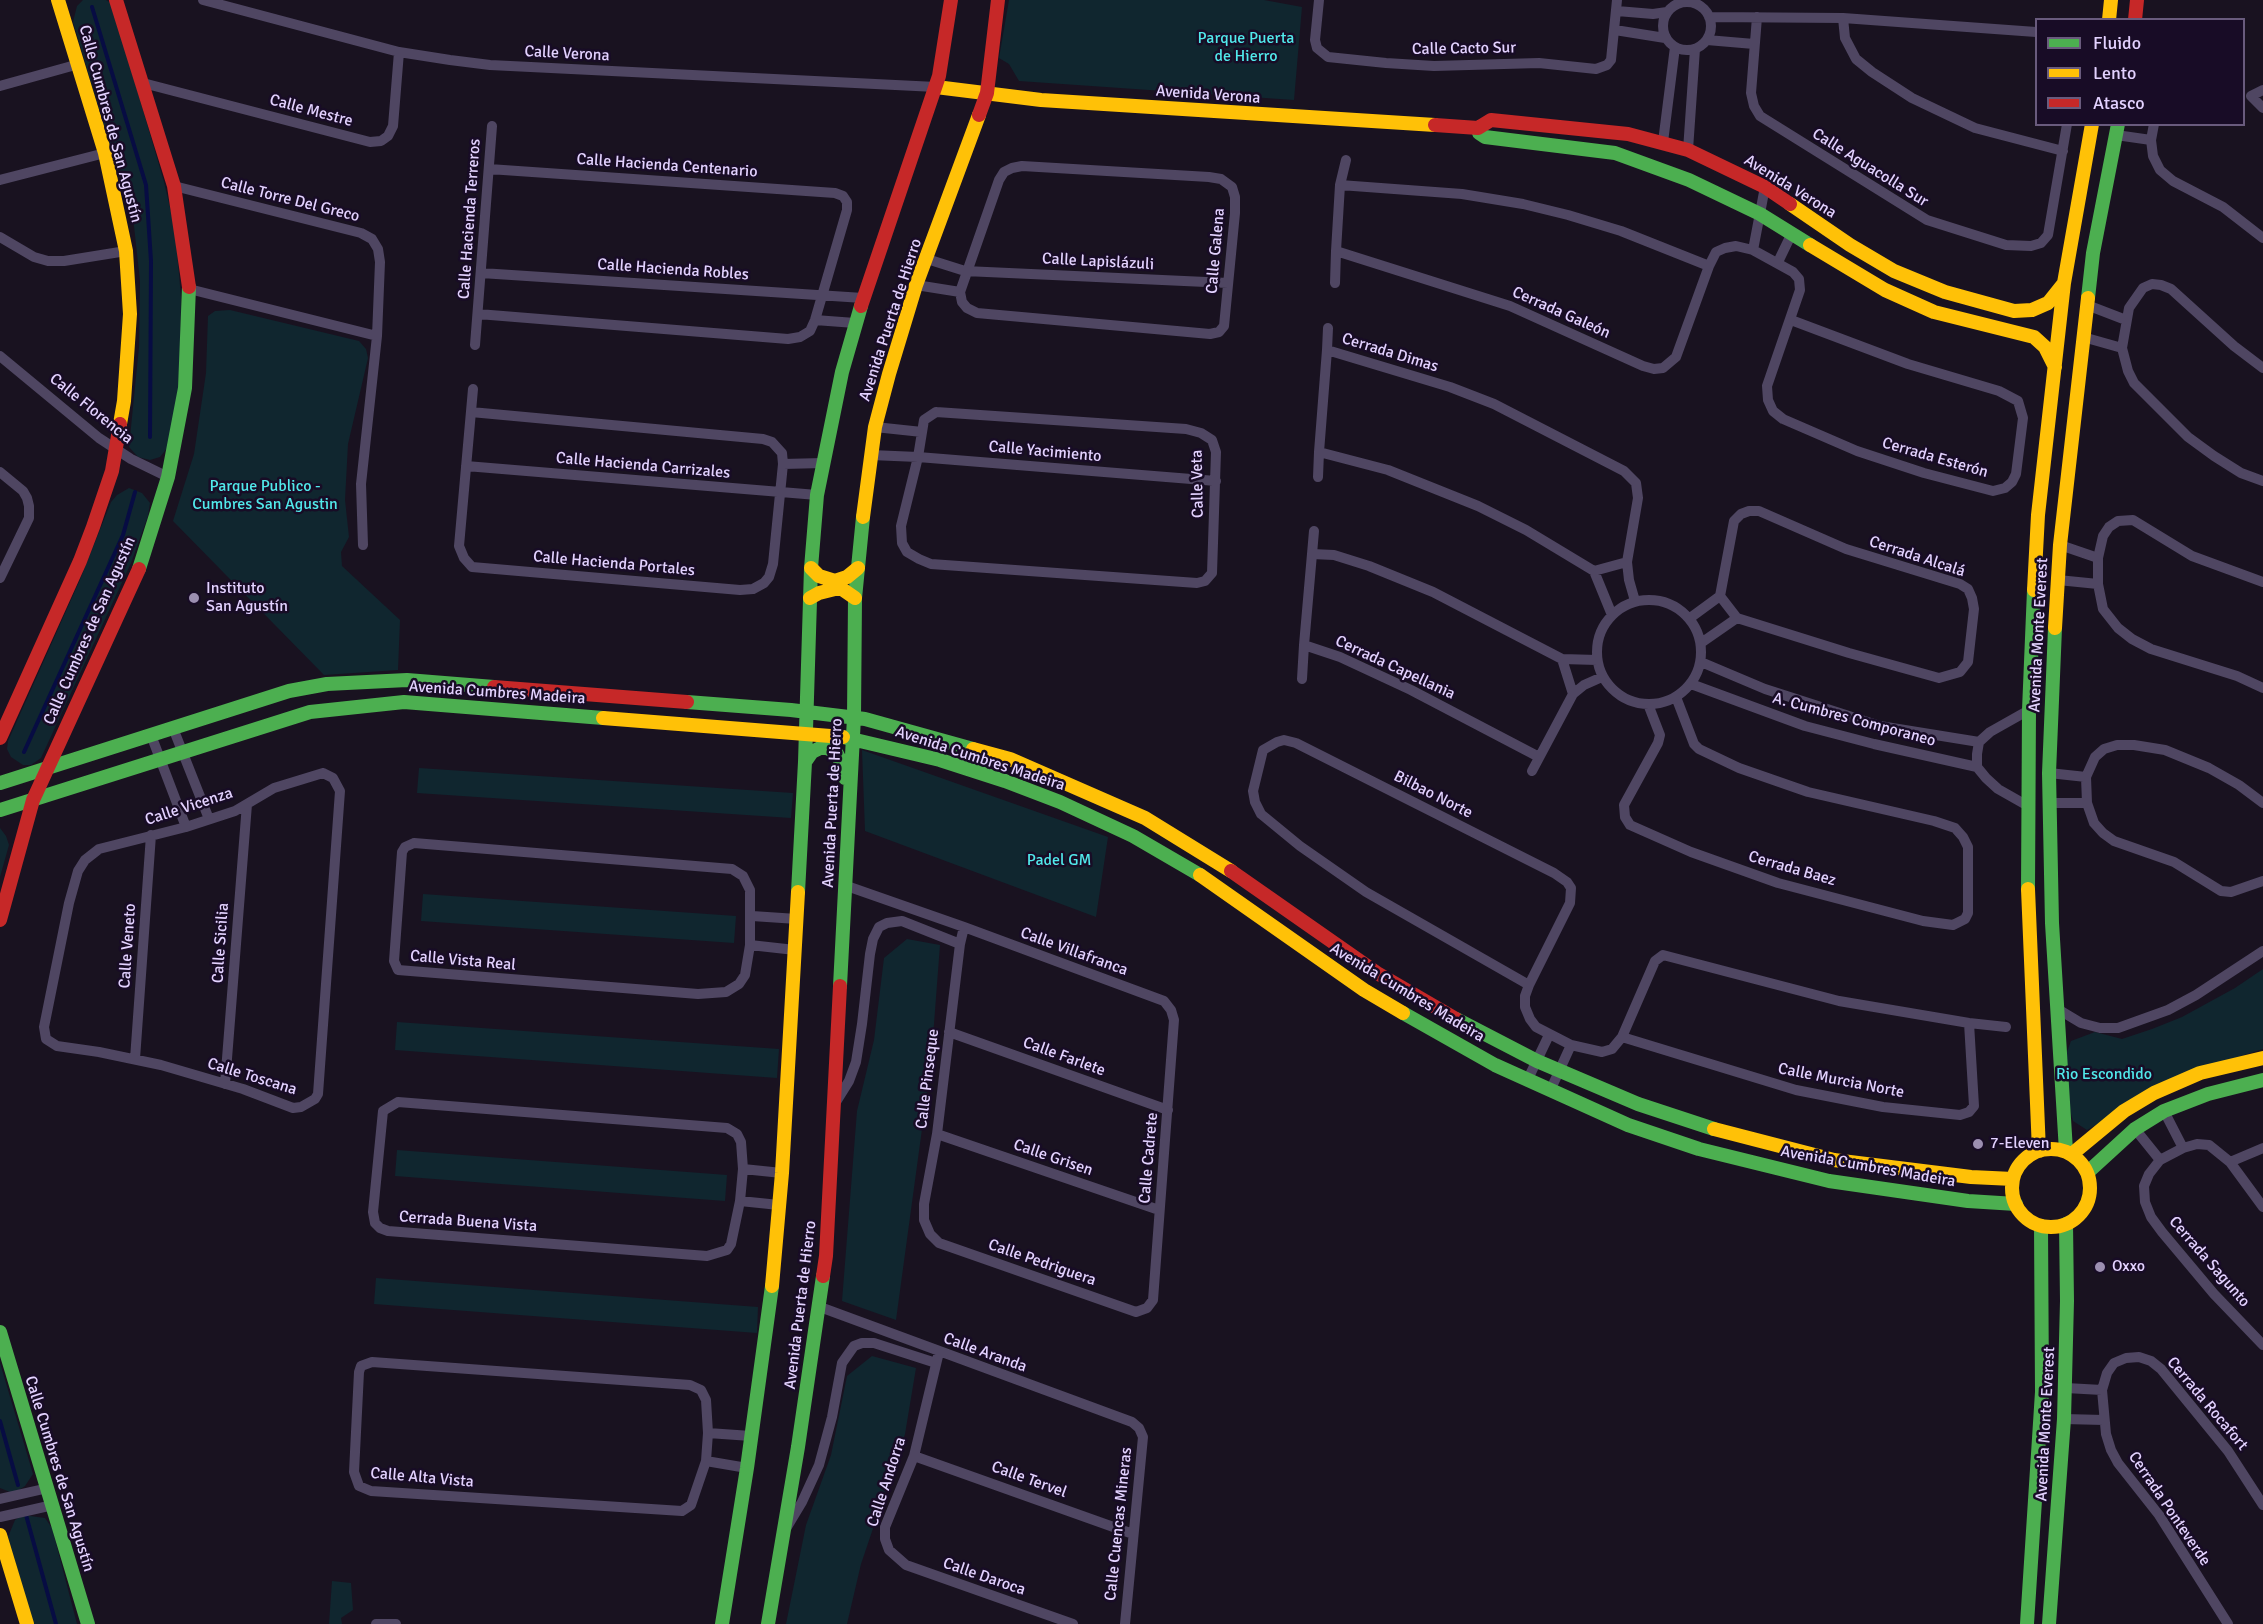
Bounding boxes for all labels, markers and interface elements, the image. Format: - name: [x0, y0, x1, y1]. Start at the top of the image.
- legend: [2035, 18, 2245, 126]
- street label: Calle Cumbres de San Agustín: [74, 23, 146, 225]
- park label: Parque Puerta de Hierro: [1198, 29, 1294, 67]
- text: Fluido: [2093, 32, 2141, 54]
- street label: Calle Cacto Sur: [1412, 38, 1516, 60]
- street label: Calle Verona: [524, 42, 610, 66]
- text: Lento: [2093, 62, 2136, 84]
- street label: Avenida Verona: [1155, 82, 1261, 108]
- street label: Calle Mestre: [267, 91, 355, 131]
- text: Atasco: [2093, 92, 2145, 114]
- street label: Calle Aguacolla Sur: [1808, 125, 1932, 211]
- street label: Calle Hacienda Terreros: [455, 138, 485, 300]
- street label: Calle Hacienda Centenario: [576, 150, 758, 182]
- street label: Avenida Verona: [1740, 151, 1840, 223]
- street label: Calle Torre Del Greco: [219, 173, 361, 227]
- street label: Calle Galena: [1203, 207, 1229, 295]
- street label: Avenida Puerta de Hierro: [856, 236, 926, 404]
- street label: Calle Lapislázuli: [1042, 249, 1154, 275]
- street label: Calle Hacienda Robles: [597, 255, 749, 285]
- street label: Cerrada Galeón: [1509, 283, 1613, 343]
- street label: Cerrada Dimas: [1339, 329, 1441, 377]
- street label: Calle Florencia: [45, 369, 137, 449]
- street label: Cerrada Esterón: [1880, 434, 1990, 482]
- street label: Calle Yacimiento: [988, 438, 1102, 466]
- street label: Calle Hacienda Carrizales: [555, 449, 731, 483]
- street label: Calle Veta: [1188, 450, 1208, 518]
- park label: Parque Publico - Cumbres San Agustin: [192, 477, 338, 515]
- street label: Cerrada Alcalá: [1866, 532, 1968, 582]
- street label: Calle Cumbres de San Agustín: [40, 534, 140, 728]
- street label: Calle Hacienda Portales: [532, 547, 696, 581]
- street label: Avenida Monte Everest: [2025, 557, 2053, 713]
- place label: Instituto San Agustín: [206, 579, 288, 617]
- marker: Instituto San Agustín: [187, 591, 201, 605]
- street label: Cerrada Capellania: [1332, 632, 1458, 704]
- street label: Avenida Cumbres Madeira: [408, 677, 586, 709]
- street label: A. Cumbres Comporaneo: [1770, 689, 1938, 751]
- street label: Avenida Puerta de Hierro: [819, 718, 847, 888]
- street label: Avenida Cumbres Madeira: [893, 723, 1067, 795]
- street label: Bilbao Norte: [1390, 767, 1476, 823]
- street label: Calle Vicenza: [143, 784, 235, 830]
- street label: Cerrada Baez: [1746, 847, 1838, 891]
- park label: Padel GM: [1027, 851, 1091, 871]
- street label: Calle Sicilia: [209, 902, 233, 984]
- street label: Calle Veneto: [115, 903, 141, 989]
- street label: Calle Villafranca: [1018, 924, 1130, 980]
- street label: Avenida Cumbres Madeira: [1326, 939, 1488, 1047]
- street label: Calle Vista Real: [409, 947, 517, 975]
- street label: Calle Pinseque: [912, 1028, 944, 1130]
- street label: Calle Farlete: [1020, 1033, 1108, 1081]
- street label: Calle Toscana: [205, 1054, 299, 1100]
- street label: Calle Murcia Norte: [1776, 1059, 1906, 1103]
- park label: Rio Escondido: [2056, 1065, 2152, 1085]
- street label: Calle Cadrete: [1135, 1112, 1163, 1204]
- place label: 7-Eleven: [1990, 1134, 2049, 1154]
- street label: Calle Grisen: [1011, 1135, 1095, 1181]
- marker: 7-Eleven: [1971, 1137, 1985, 1151]
- street label: Avenida Cumbres Madeira: [1779, 1142, 1957, 1192]
- street label: Cerrada Buena Vista: [398, 1208, 538, 1236]
- street label: Cerrada Sagunto: [2164, 1213, 2254, 1311]
- street label: Avenida Puerta de Hierro: [781, 1220, 821, 1390]
- street label: Calle Pedriguera: [985, 1236, 1099, 1290]
- place label: Oxxo: [2112, 1257, 2145, 1277]
- marker: Oxxo: [2093, 1260, 2107, 1274]
- street label: Calle Aranda: [941, 1329, 1029, 1377]
- street label: Avenida Monte Everest: [2032, 1346, 2060, 1502]
- street label: Cerrada Rocafort: [2162, 1353, 2252, 1455]
- street label: Calle Cumbres de San Agustín: [20, 1374, 98, 1574]
- street label: Calle Andorra: [863, 1435, 911, 1529]
- street label: Calle Cuencas Mineras: [1101, 1446, 1137, 1602]
- street label: Cerrada Ponteverde: [2124, 1448, 2214, 1570]
- street label: Calle Tervel: [989, 1457, 1069, 1503]
- street label: Calle Alta Vista: [369, 1464, 475, 1492]
- street label: Calle Daroca: [940, 1554, 1028, 1600]

